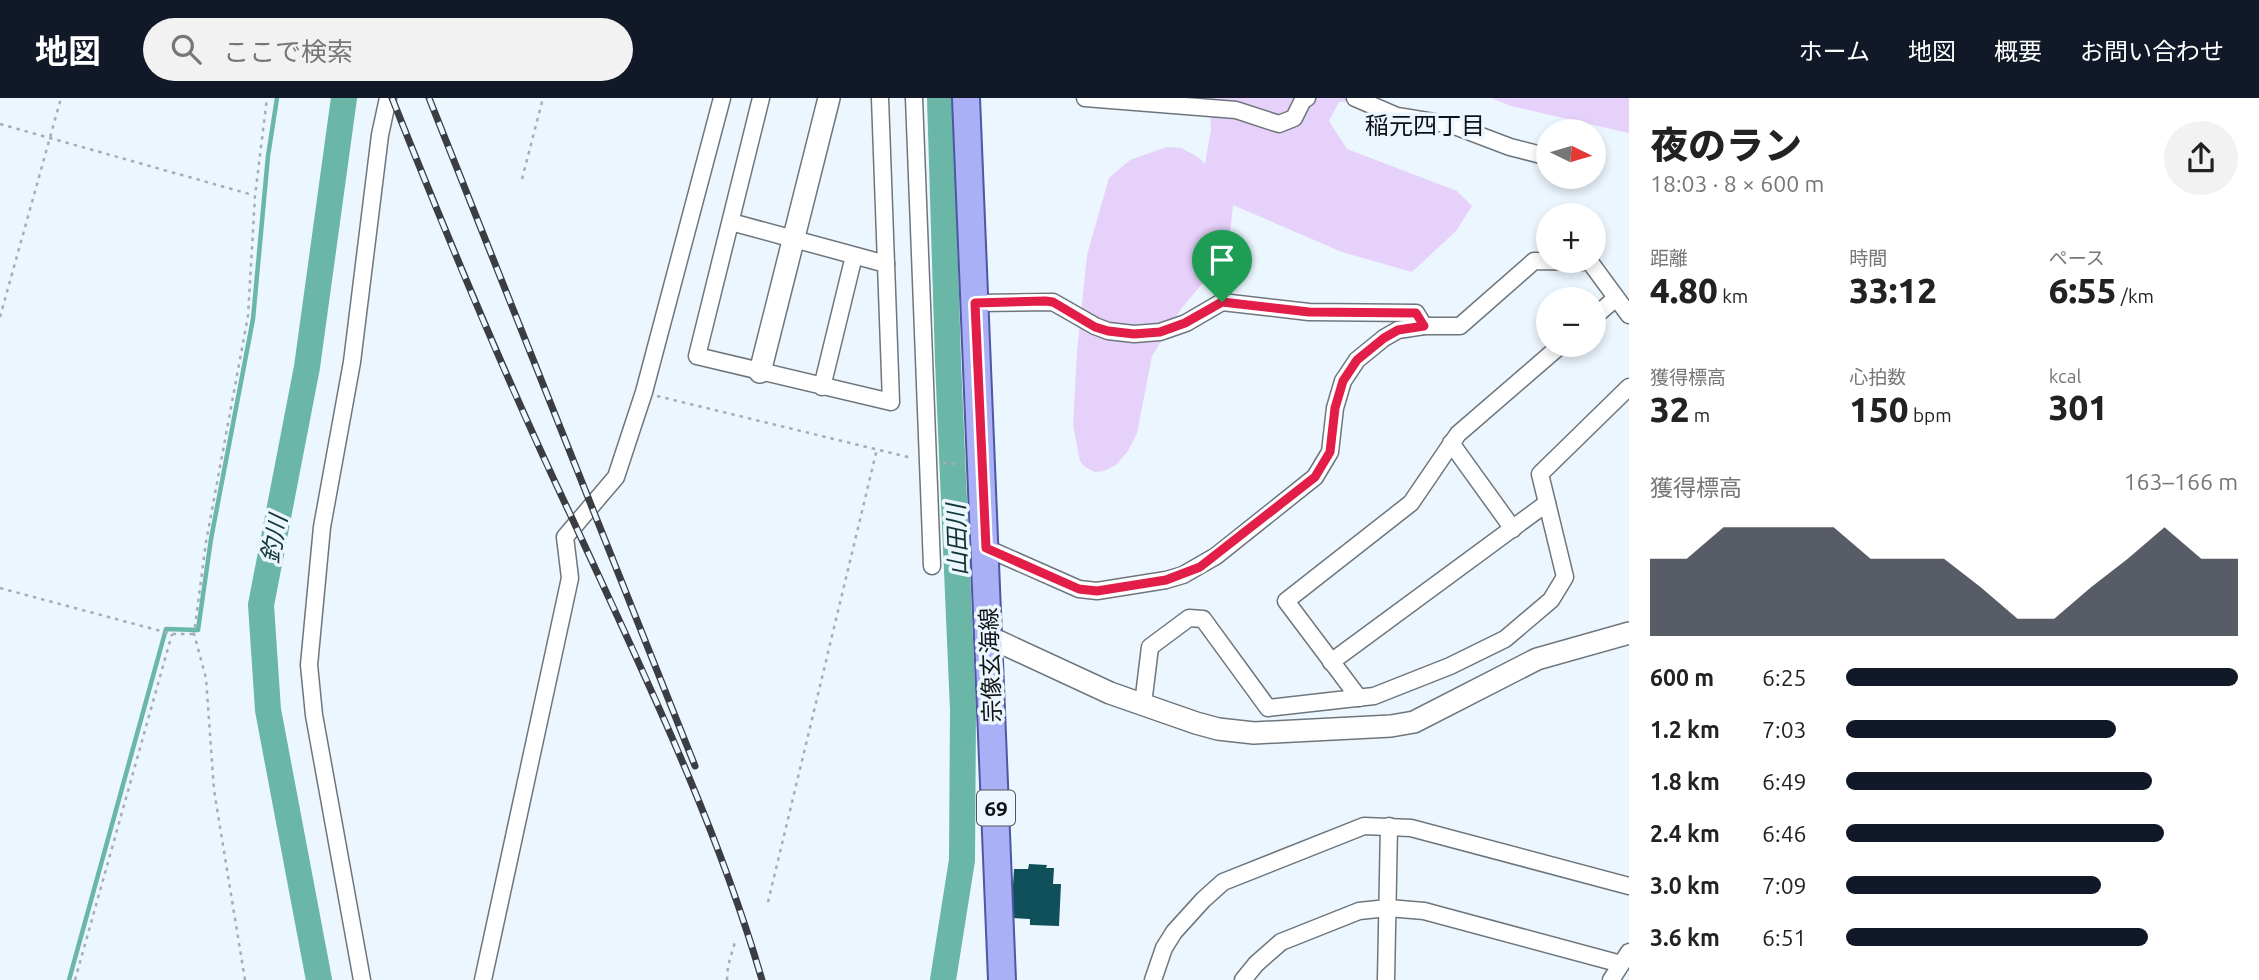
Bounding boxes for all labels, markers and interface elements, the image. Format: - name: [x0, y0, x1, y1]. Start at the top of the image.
- search box: [143, 18, 633, 81]
- icon: search: [167, 30, 205, 68]
- text: 地図: [35, 32, 101, 69]
- text: ここで検索: [223, 37, 353, 66]
- text: ホーム: [1799, 38, 1870, 65]
- text: 地図: [1908, 38, 1956, 65]
- text: 概要: [1994, 38, 2042, 65]
- text: お問い合わせ: [2080, 38, 2224, 65]
- district label: 稲元四丁目: [1365, 112, 1485, 139]
- north arrow: [1536, 119, 1606, 189]
- map controls: [1536, 119, 1606, 357]
- button: share: [2164, 121, 2238, 195]
- text: 夜のラン: [1650, 124, 1802, 166]
- text: 18:03 · 8 × 600 m: [1650, 171, 1824, 196]
- button: +: [1536, 203, 1606, 273]
- pin: [1192, 230, 1252, 302]
- icon: arrive: [1203, 241, 1241, 279]
- text: 距離: [1650, 247, 1688, 269]
- text: 時間: [1849, 247, 1887, 269]
- text: ペース: [2049, 247, 2105, 269]
- text: 4.80: [1650, 270, 1718, 310]
- text: 33:12: [1849, 270, 1937, 310]
- text: 6:55: [2049, 270, 2117, 310]
- text: km: [1718, 285, 1748, 307]
- text: /km: [2117, 285, 2154, 307]
- button: −: [1536, 287, 1606, 357]
- text: kcal: [2049, 365, 2081, 387]
- text: 獲得標高: [1650, 366, 1726, 388]
- text: 心拍数: [1849, 366, 1906, 388]
- text: 301: [2049, 387, 2108, 427]
- text: 32: [1650, 389, 1689, 429]
- text: 150: [1849, 389, 1909, 429]
- text: m: [1689, 404, 1710, 426]
- text: bpm: [1909, 404, 1952, 426]
- text: 163–166 m: [2124, 469, 2238, 494]
- text: 獲得標高: [1650, 475, 1742, 500]
- water label: 山田川: [942, 501, 972, 576]
- water label: 釣川: [256, 510, 292, 565]
- street label: 宗像玄海線: [976, 607, 1004, 723]
- text: 600 m: [1650, 665, 1714, 690]
- text: 6:25: [1762, 665, 1807, 690]
- text: 1.2 km: [1650, 717, 1720, 742]
- text: 7:03: [1762, 717, 1807, 742]
- text: 1.8 km: [1650, 769, 1720, 794]
- text: 6:49: [1762, 769, 1807, 794]
- road number: 69: [977, 790, 1015, 826]
- text: 2.4 km: [1650, 821, 1720, 846]
- text: 6:46: [1762, 821, 1807, 846]
- text: 3.0 km: [1650, 873, 1720, 898]
- text: 7:09: [1762, 873, 1807, 898]
- text: 3.6 km: [1650, 925, 1720, 950]
- text: 6:51: [1762, 925, 1807, 950]

